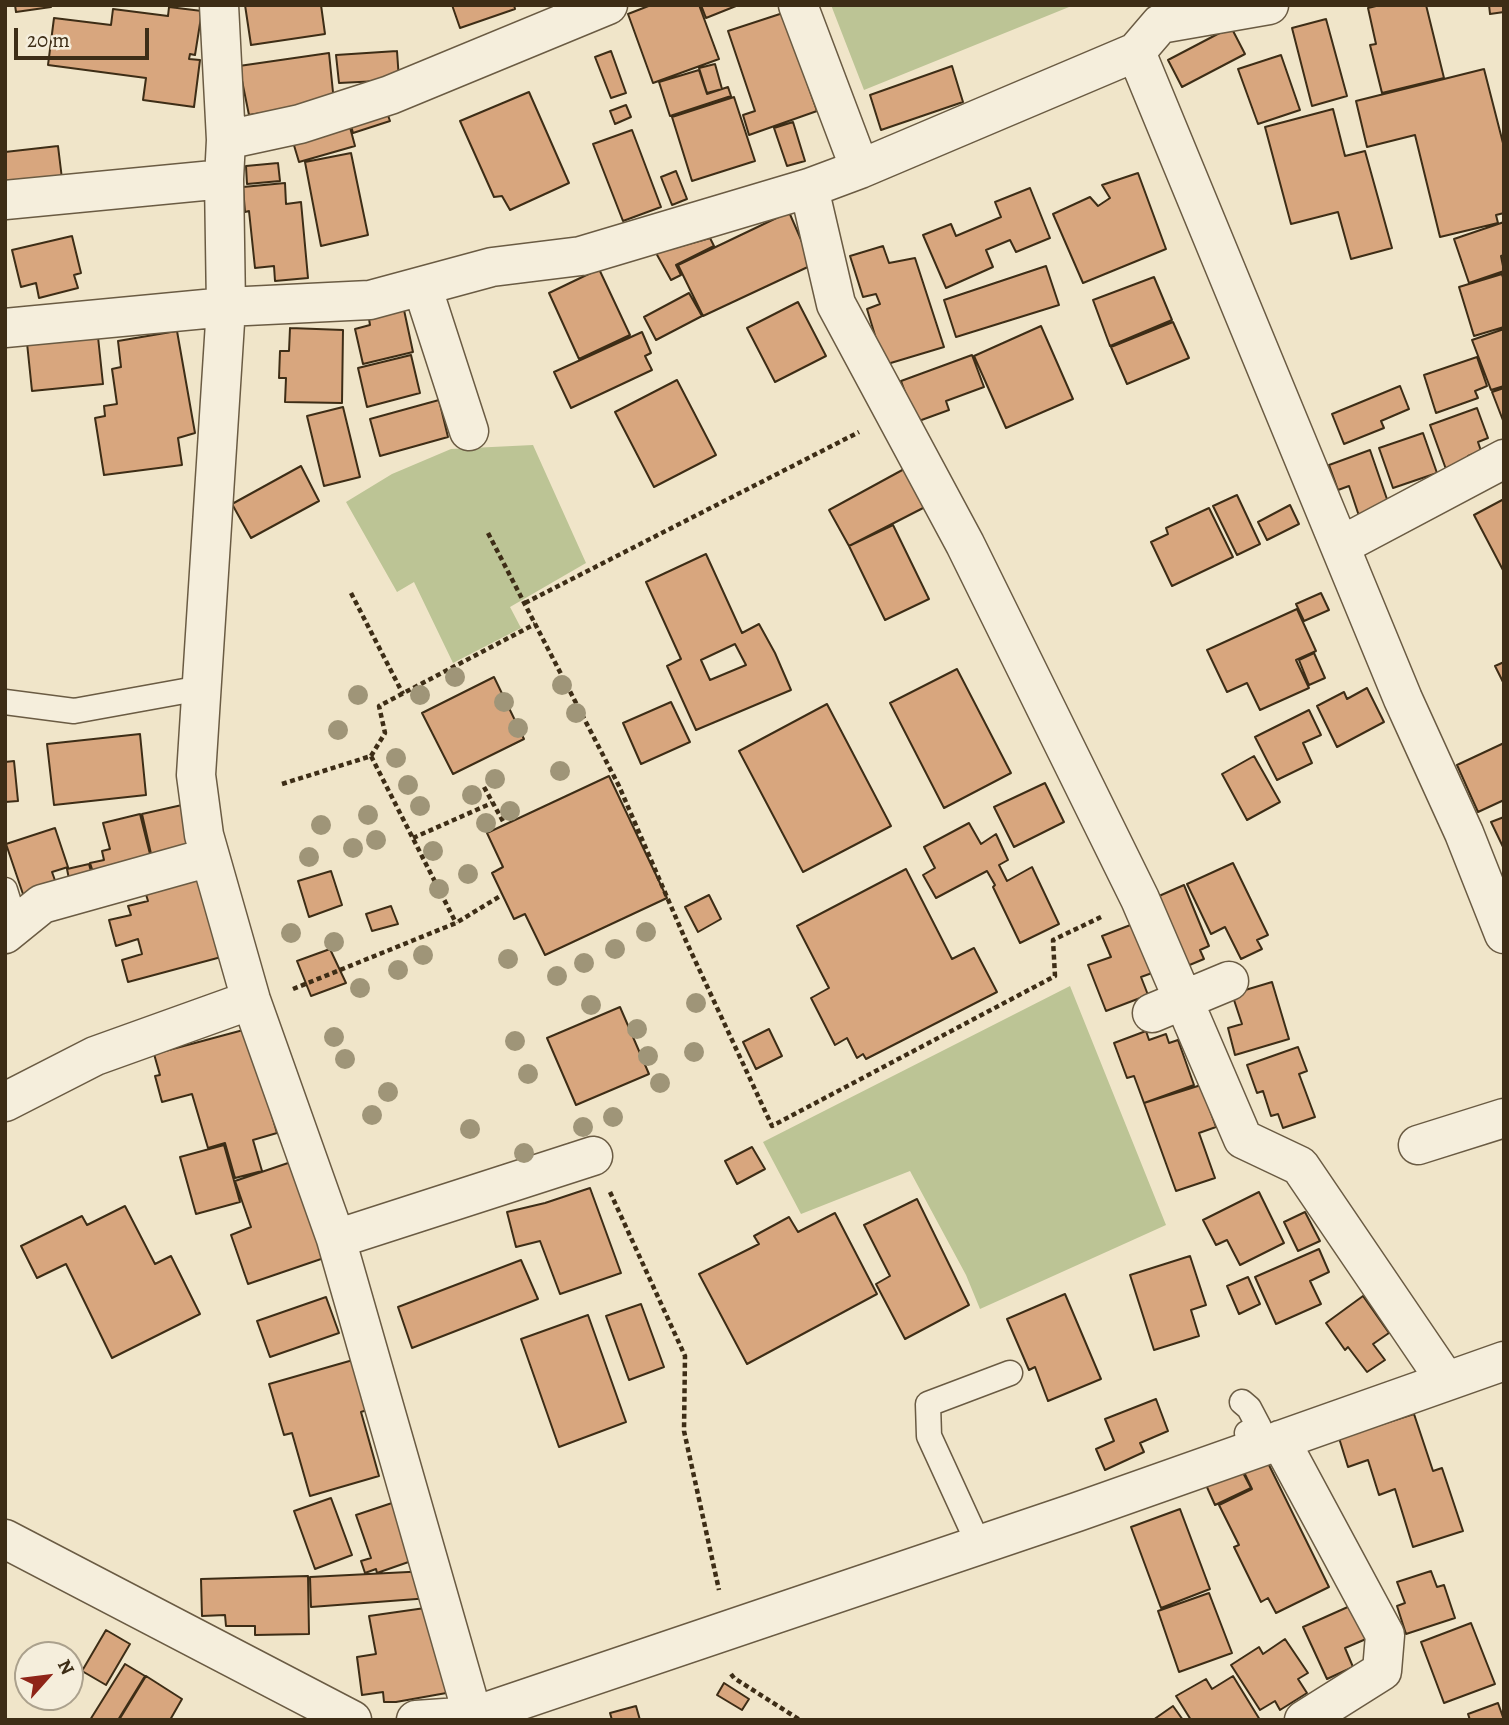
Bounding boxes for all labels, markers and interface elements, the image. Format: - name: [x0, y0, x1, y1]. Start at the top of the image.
- scale bar: [18, 14, 152, 58]
- text: 20 m: [27, 26, 70, 54]
- north arrow: [14, 1641, 84, 1711]
- text: N: [51, 1655, 81, 1679]

